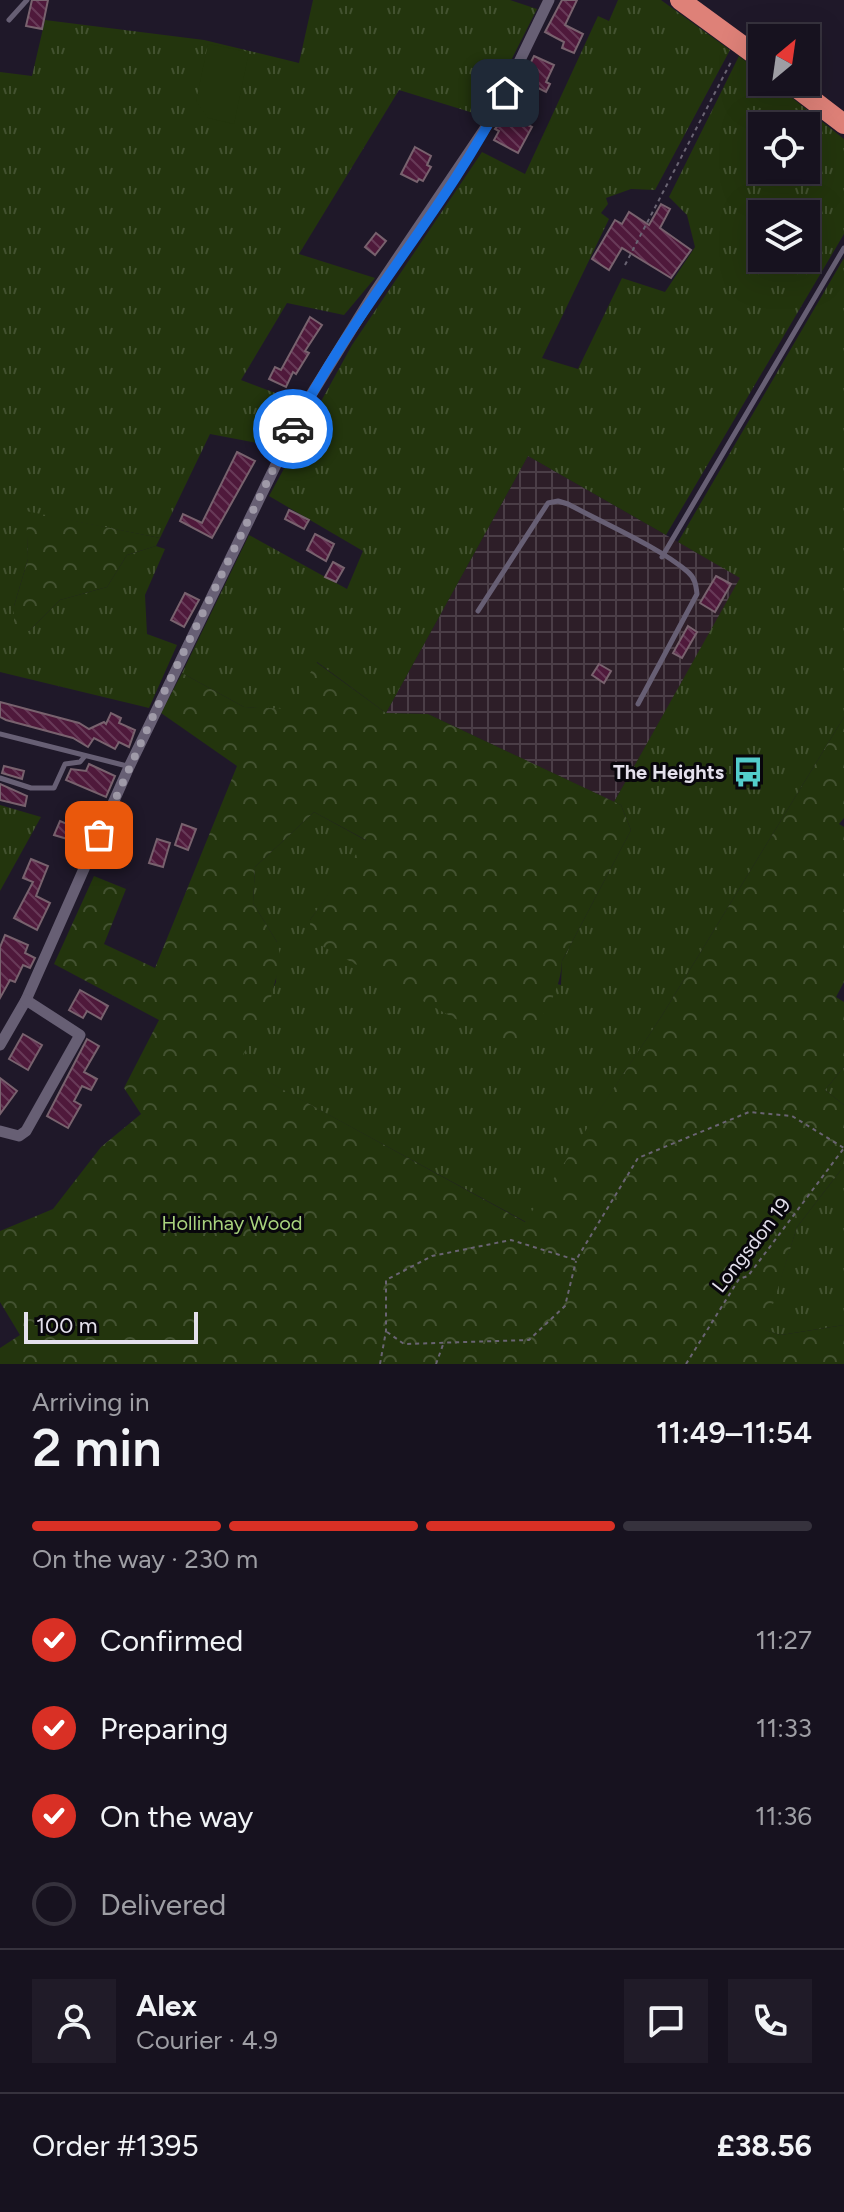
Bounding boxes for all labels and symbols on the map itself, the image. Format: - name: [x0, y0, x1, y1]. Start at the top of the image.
- north arrow: [748, 24, 820, 96]
- pin: [471, 59, 539, 127]
- courier: [253, 389, 333, 469]
- bus stop icon: The Heights: [731, 755, 765, 789]
- place label: The Heights: [613, 760, 724, 784]
- pin: [65, 801, 133, 869]
- street label: Longsdon 19: [707, 1193, 795, 1297]
- park label: Hollinhay Wood: [161, 1211, 303, 1235]
- scale bar: [24, 1308, 198, 1344]

